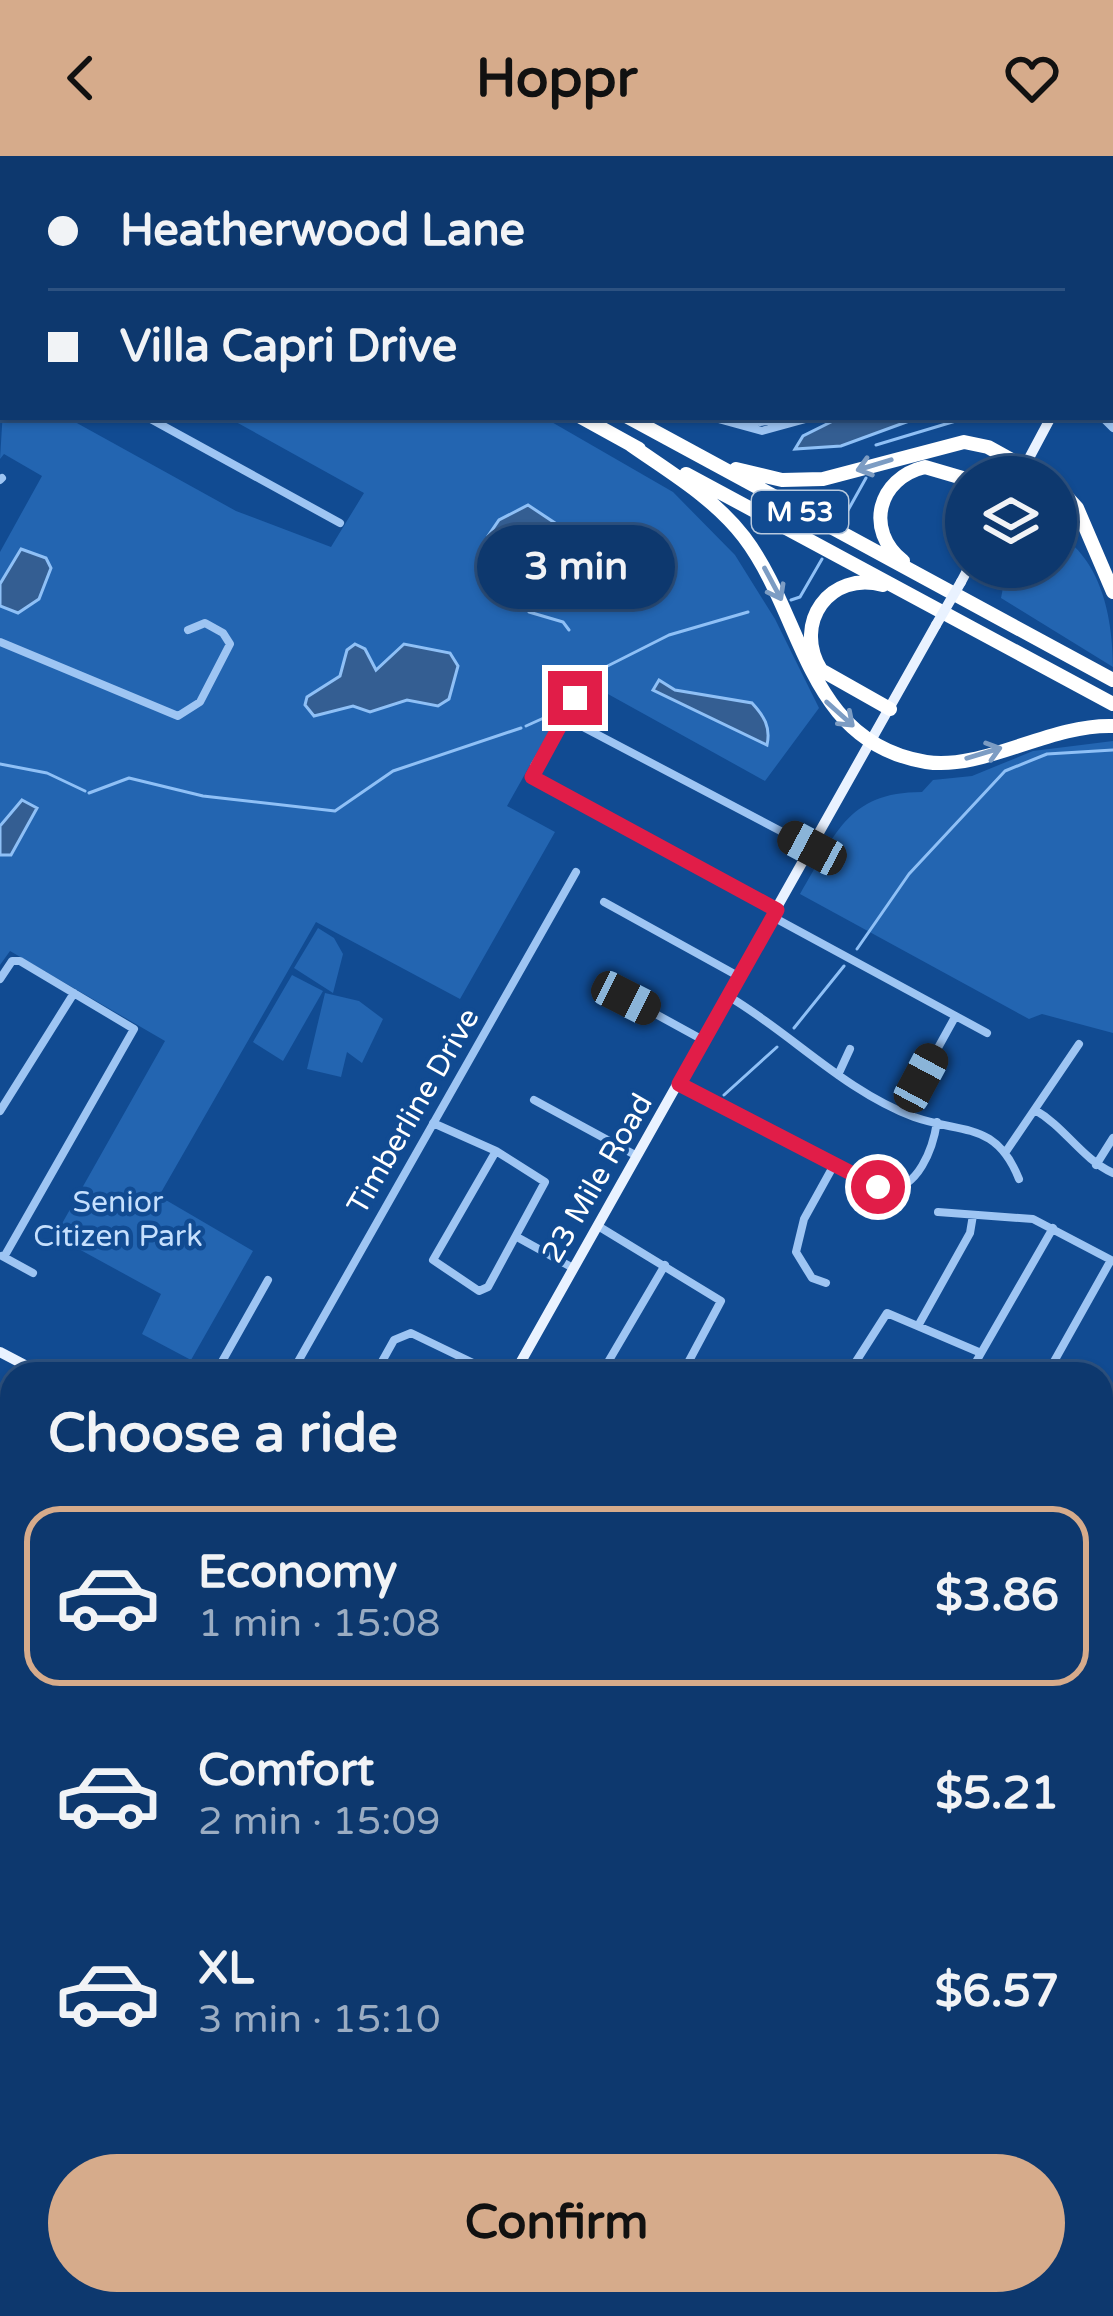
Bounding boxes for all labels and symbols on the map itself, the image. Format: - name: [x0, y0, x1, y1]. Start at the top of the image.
- one-way arrow: [856, 455, 894, 477]
- road number: M 53: [752, 491, 848, 533]
- callout: 3 min: [476, 524, 674, 608]
- one-way arrow: [762, 565, 785, 600]
- route end: [548, 671, 602, 725]
- one-way arrow: [825, 700, 855, 727]
- one-way arrow: [964, 741, 1002, 763]
- car: [772, 815, 852, 881]
- car: [586, 966, 666, 1030]
- street label: Timberline Drive: [339, 1001, 488, 1221]
- car: [888, 1038, 954, 1118]
- street label: 23 Mile Road: [534, 1087, 661, 1269]
- route start: [851, 1160, 905, 1214]
- park label: Senior Citizen Park: [33, 1184, 203, 1255]

